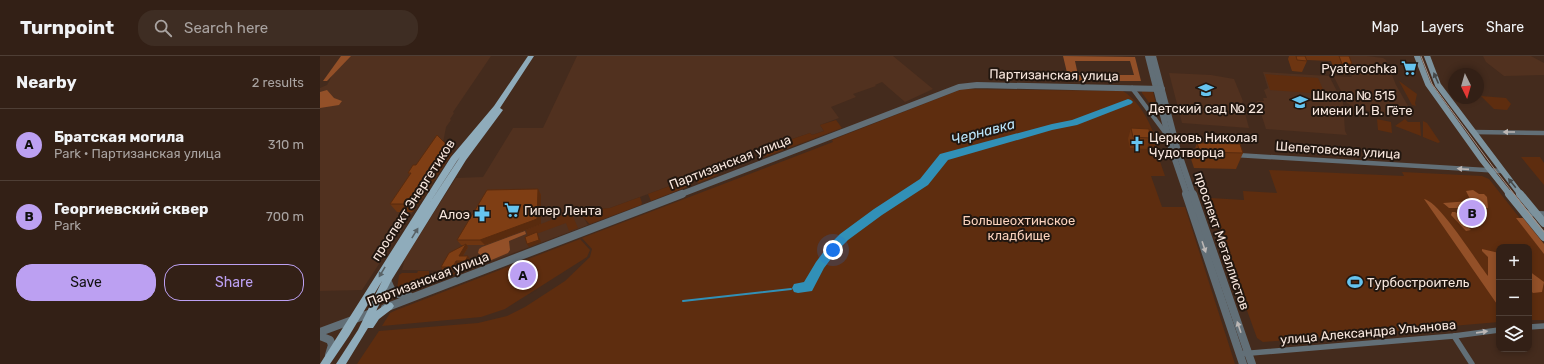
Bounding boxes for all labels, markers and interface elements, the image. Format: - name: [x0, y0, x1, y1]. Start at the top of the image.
- search box: [138, 10, 418, 46]
- text: Turnpoint: [20, 16, 114, 39]
- icon: search: [152, 17, 174, 39]
- text: Search here: [184, 19, 268, 37]
- text: Map: [1372, 19, 1399, 36]
- text: Layers: [1421, 19, 1464, 36]
- text: Share: [1486, 19, 1524, 36]
- supermarket icon: Pyaterochka: [1400, 59, 1418, 77]
- place label: Pyaterochka: [1321, 61, 1397, 76]
- street label: Партизанская улица: [989, 66, 1119, 84]
- north arrow: [1448, 68, 1484, 104]
- text: Nearby: [16, 72, 77, 92]
- one-way arrow: [1432, 72, 1438, 84]
- text: 2 results: [252, 75, 304, 90]
- school or university icon: Детский сад № 22: [1197, 81, 1215, 99]
- place label: Школа № 515 имени И. В. Гёте: [1312, 88, 1413, 118]
- school or university icon: Школа № 515 имени И. В. Гёте: [1291, 93, 1309, 111]
- place label: Детский сад № 22: [1148, 101, 1264, 116]
- water label: Чернавка: [949, 115, 1017, 149]
- text: Братская могила: [54, 128, 184, 146]
- one-way arrow: [1503, 129, 1515, 136]
- place label: Церковь Николая Чудотворца: [1149, 130, 1258, 160]
- street label: Партизанская улица: [667, 132, 793, 192]
- church icon: Церковь Николая Чудотворца: [1128, 135, 1146, 153]
- street label: проспект Энергетиков: [368, 136, 458, 264]
- text: A: [24, 137, 34, 152]
- text: 310 m: [268, 137, 304, 152]
- street label: Шепетовская улица: [1275, 138, 1401, 162]
- text: Park · Партизанская улица: [54, 146, 221, 161]
- one-way arrow: [1457, 166, 1469, 173]
- street label: проспект Металлистов: [1191, 170, 1253, 312]
- one-way arrow: [1507, 178, 1516, 189]
- pin: B: [1459, 198, 1485, 228]
- text: Георгиевский сквер: [54, 200, 209, 218]
- supermarket icon: Гипер Лента: [503, 201, 521, 219]
- place label: Гипер Лента: [524, 203, 602, 218]
- pharmacy icon: Алоэ: [473, 205, 491, 223]
- place label: Алоэ: [439, 207, 470, 222]
- text: B: [24, 209, 34, 224]
- text: 700 m: [266, 209, 304, 224]
- park label: Большеохтинское кладбище: [963, 213, 1075, 243]
- text: Park: [54, 218, 81, 233]
- one-way arrow: [411, 227, 418, 239]
- your location: [823, 240, 843, 260]
- one-way arrow: [1201, 241, 1207, 253]
- map controls: [1496, 244, 1532, 352]
- button: +: [1496, 244, 1532, 280]
- street label: Партизанская улица: [365, 249, 491, 309]
- pin: A: [510, 260, 536, 290]
- button: Save: [16, 264, 156, 301]
- button: Share: [164, 264, 304, 301]
- one-way arrow: [378, 266, 385, 278]
- sports icon: Турбостроитель: [1346, 273, 1364, 291]
- place label: Турбостроитель: [1367, 275, 1470, 290]
- button: −: [1496, 280, 1532, 316]
- button: layers: [1496, 316, 1532, 352]
- street label: улица Александра Ульянова: [1279, 317, 1457, 347]
- one-way arrow: [1236, 321, 1242, 333]
- one-way arrow: [1476, 329, 1488, 335]

